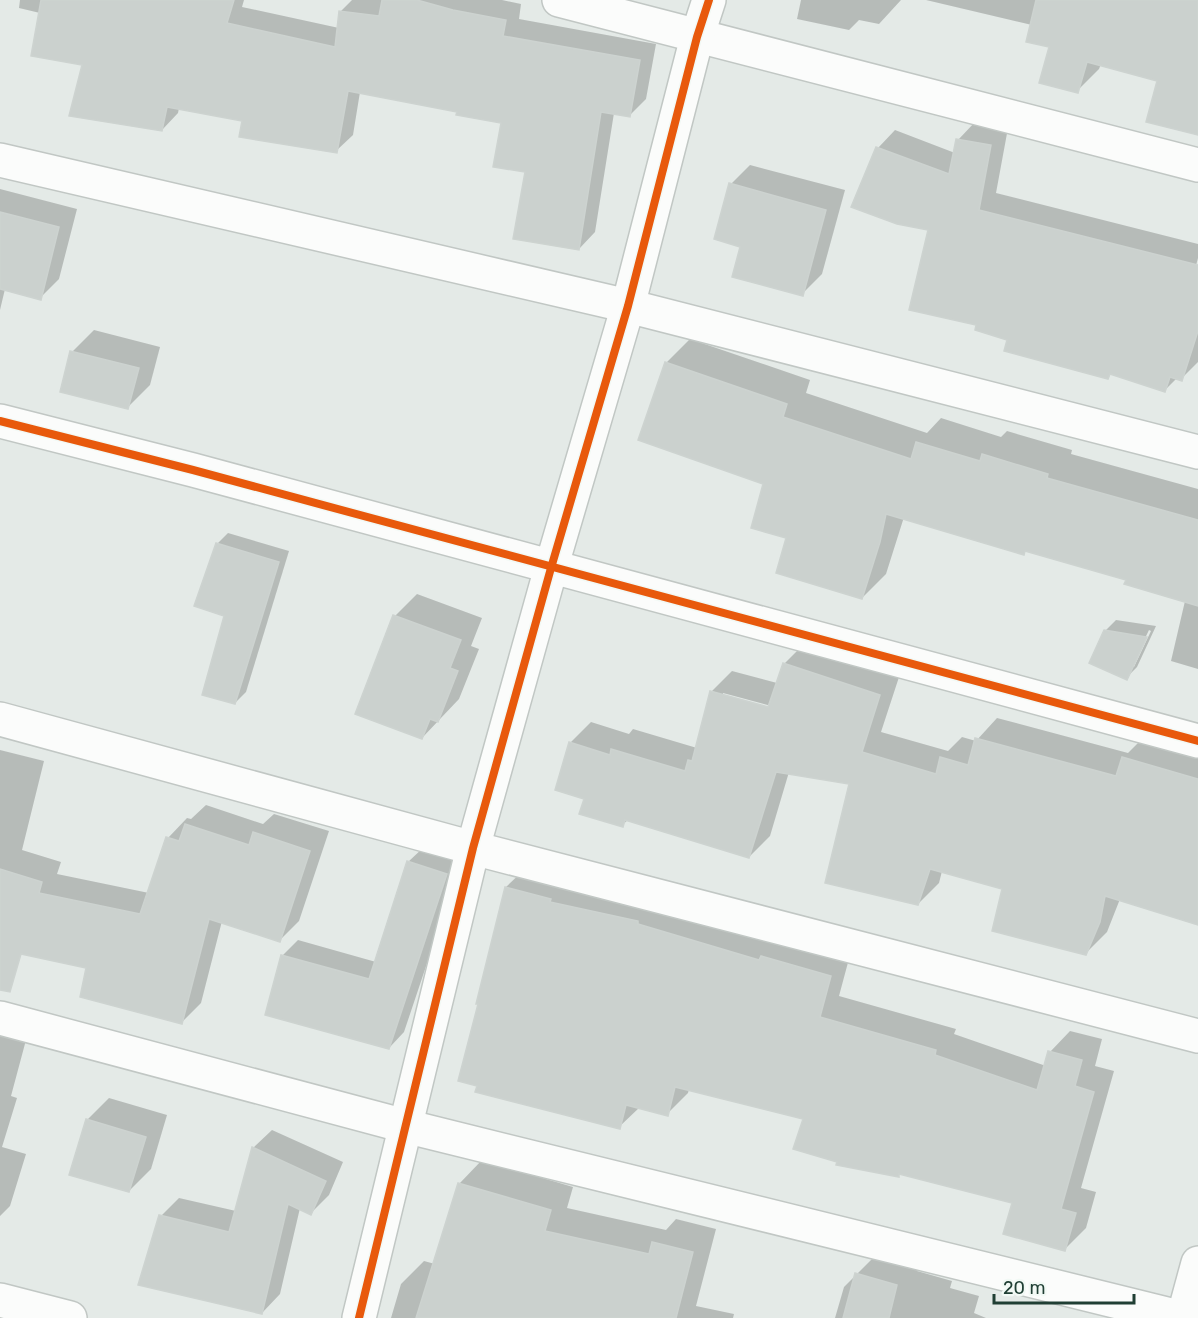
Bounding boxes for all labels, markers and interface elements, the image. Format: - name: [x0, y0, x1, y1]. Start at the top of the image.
- scale bar: [994, 1267, 1134, 1305]
- text: 20 m: [1003, 1277, 1045, 1299]

